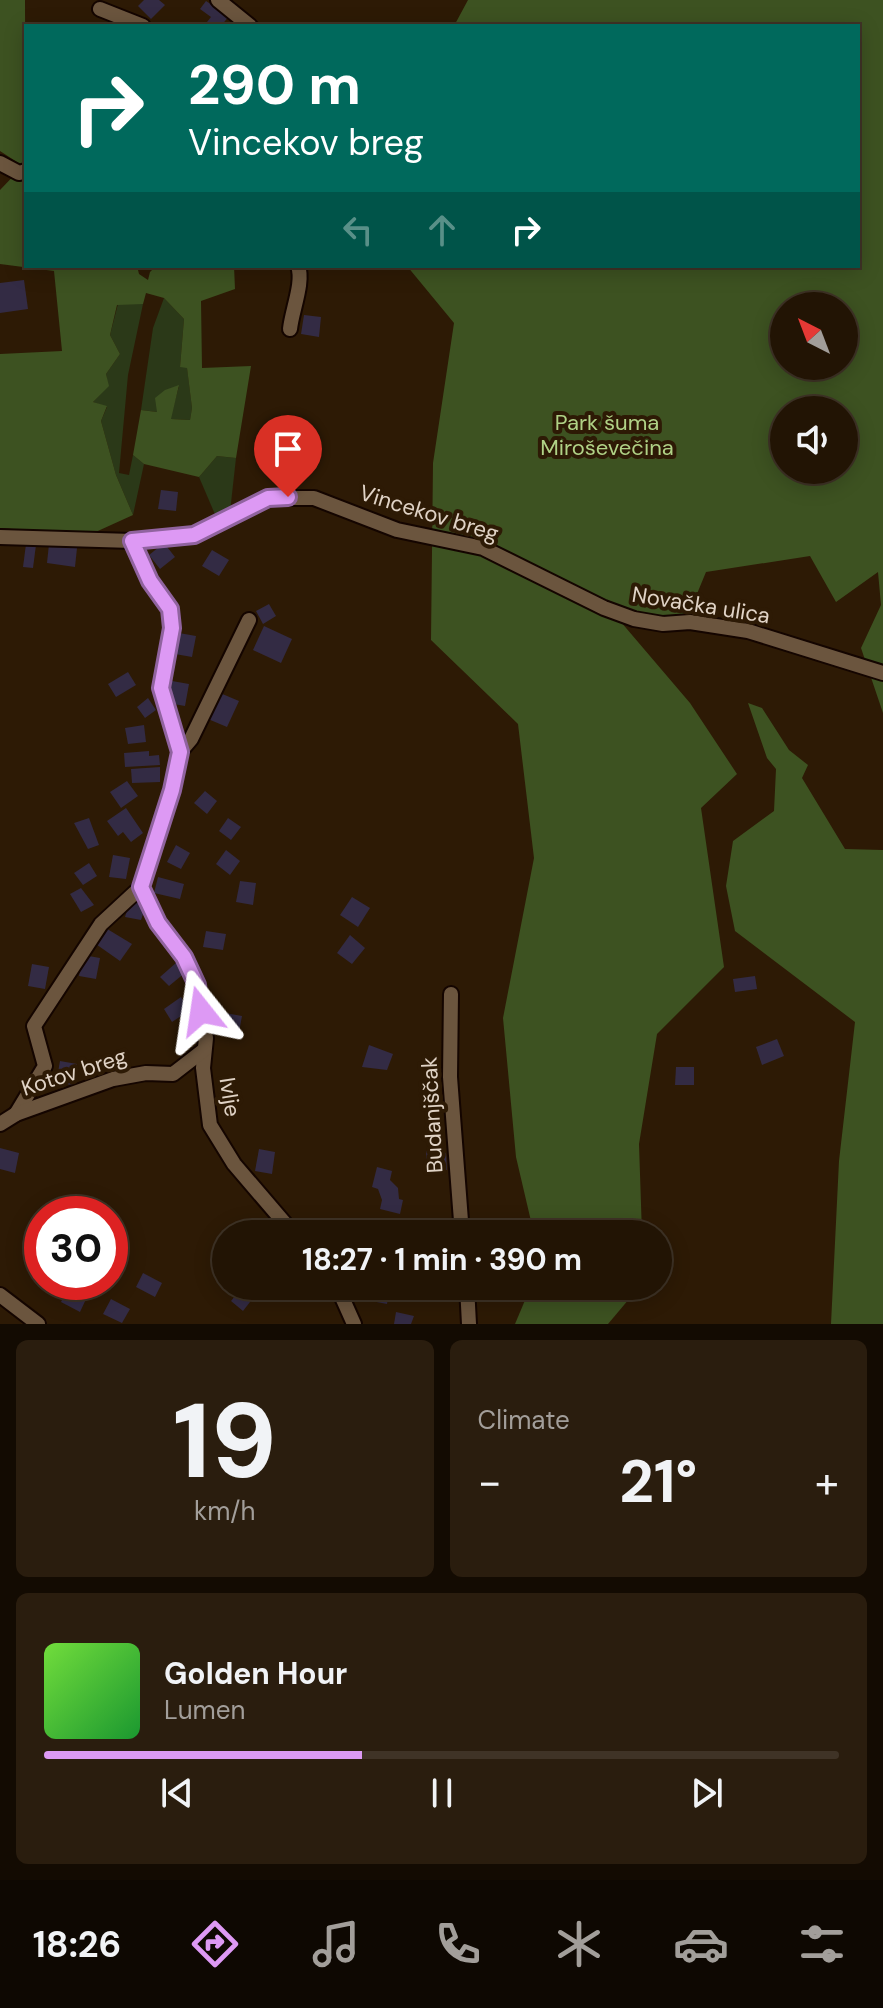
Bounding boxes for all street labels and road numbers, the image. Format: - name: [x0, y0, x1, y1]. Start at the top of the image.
- street label: Vincekov breg: [356, 478, 502, 548]
- street label: Novačka ulica: [630, 580, 772, 630]
- street label: Kotov breg: [18, 1041, 130, 1103]
- street label: Budanjščak: [414, 1056, 450, 1174]
- street label: Ivlje: [213, 1075, 247, 1119]

